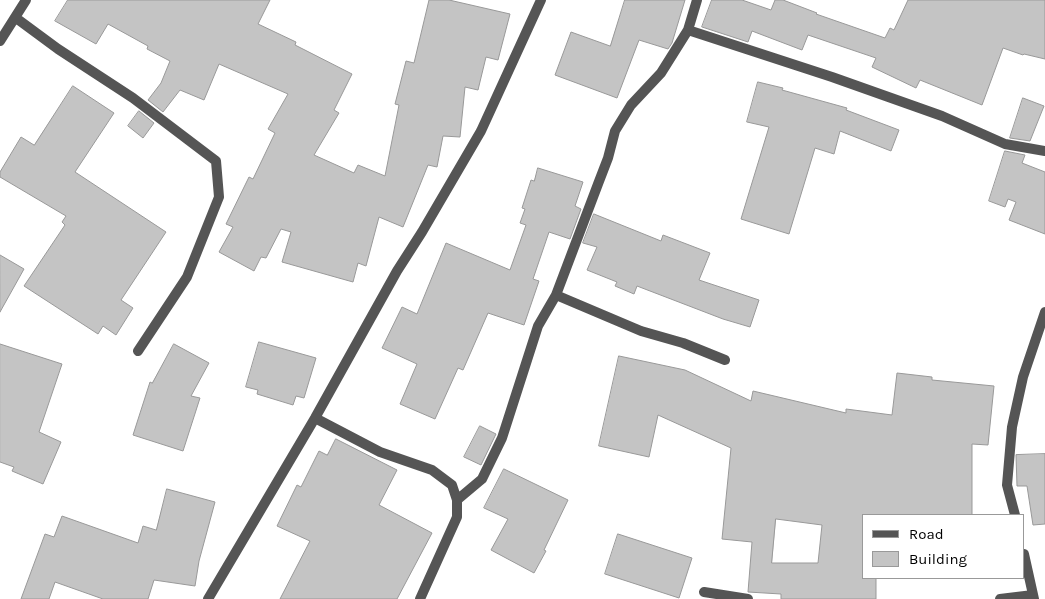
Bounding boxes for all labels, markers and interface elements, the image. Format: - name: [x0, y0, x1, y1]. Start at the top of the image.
- legend: [862, 514, 1025, 579]
- text: Road: [909, 525, 944, 543]
- text: Building: [909, 550, 967, 568]

